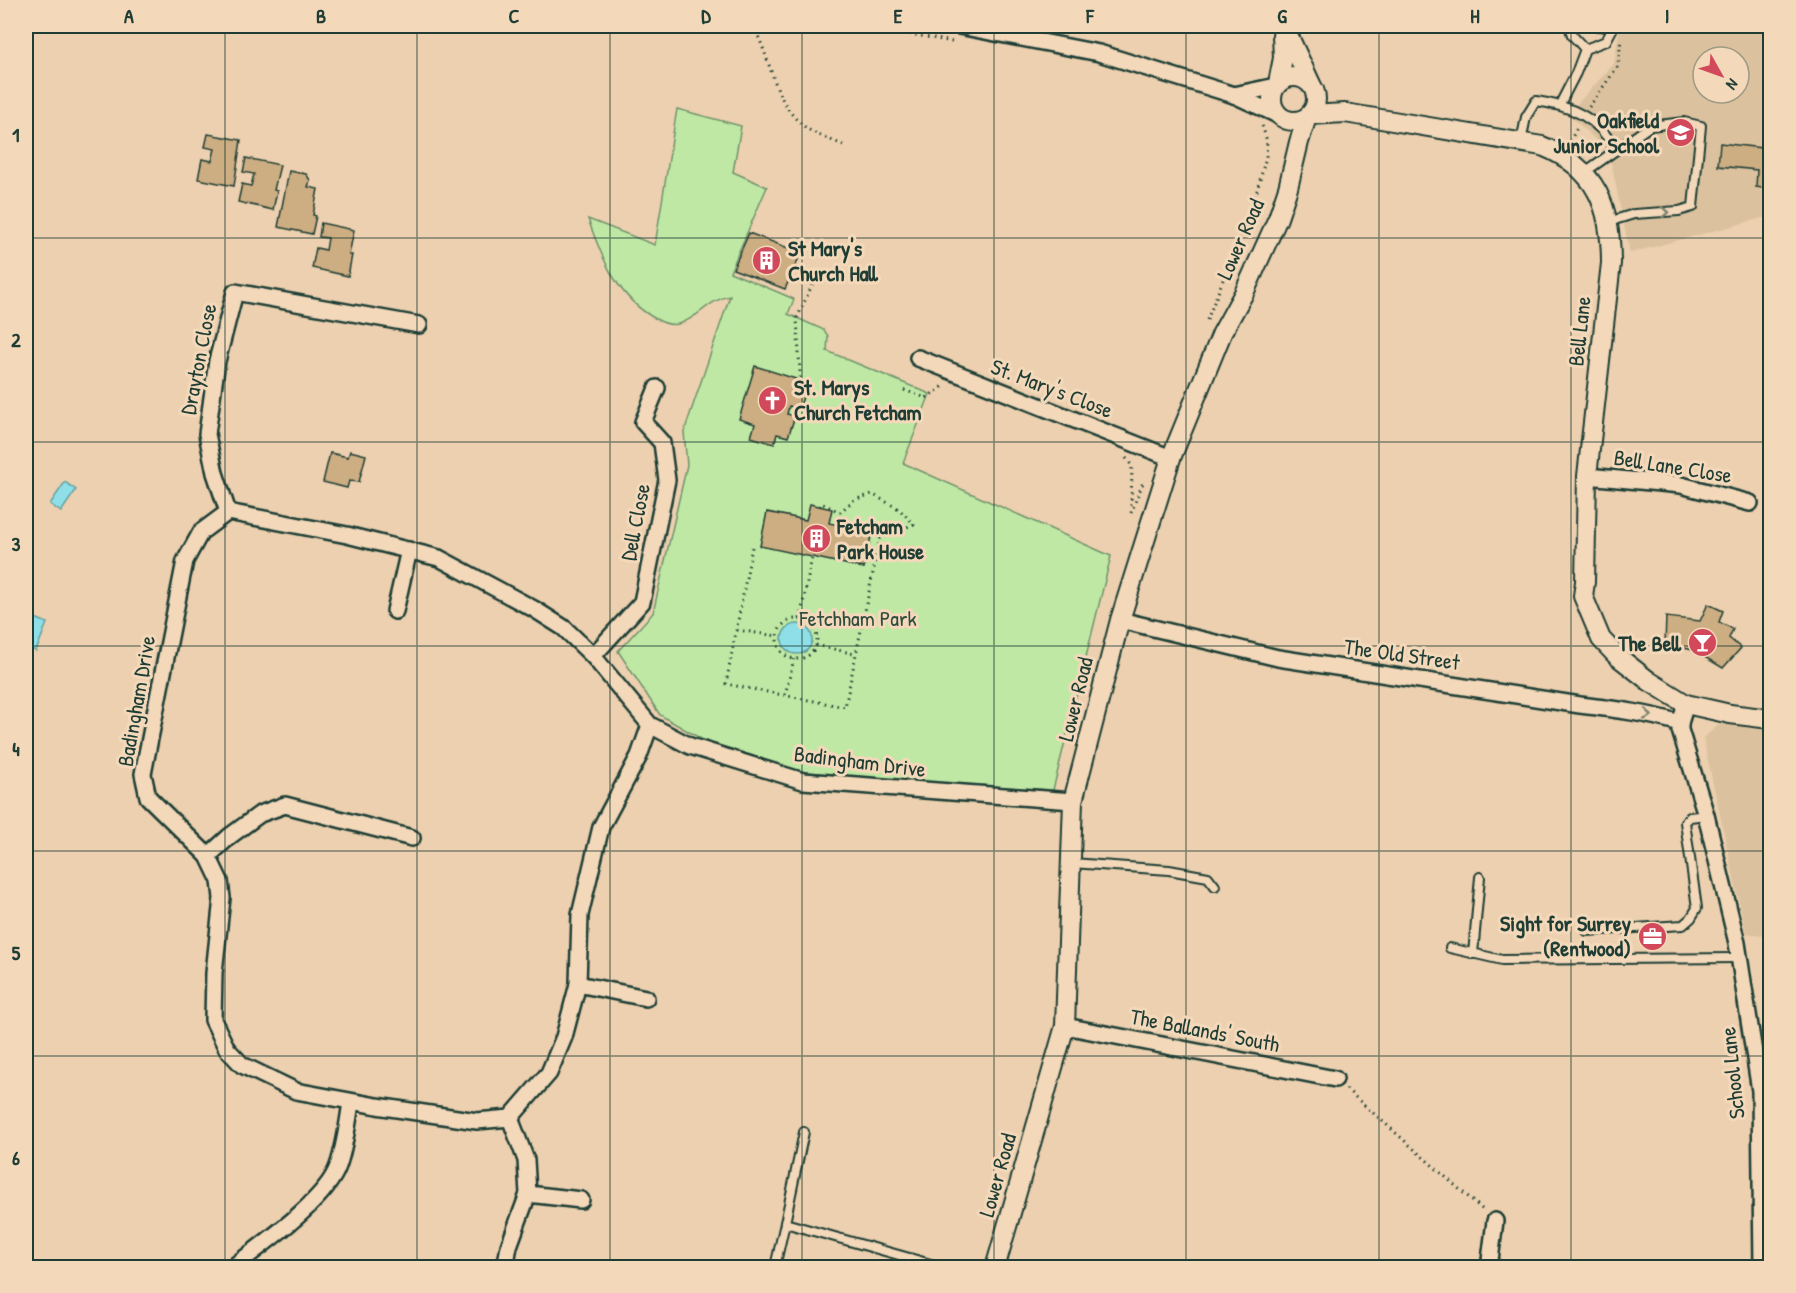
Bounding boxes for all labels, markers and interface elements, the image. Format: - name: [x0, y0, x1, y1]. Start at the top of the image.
- text: A: [124, 2, 134, 29]
- text: B: [316, 2, 326, 29]
- text: C: [509, 2, 520, 29]
- text: D: [701, 2, 711, 29]
- text: E: [894, 2, 903, 29]
- text: F: [1085, 2, 1095, 29]
- text: G: [1277, 2, 1287, 29]
- text: H: [1470, 2, 1480, 29]
- text: I: [1665, 2, 1669, 29]
- north arrow: [1691, 45, 1751, 105]
- text: N: [1721, 74, 1744, 95]
- place label: Oakfield Junior School: [1553, 105, 1660, 160]
- school or university icon: Oakfield Junior School: [1664, 117, 1696, 149]
- text: 1: [12, 121, 20, 148]
- street label: Lower Road: [1209, 193, 1271, 284]
- one-way arrow: [1661, 206, 1670, 219]
- place label: St Mary's Church Hall: [788, 233, 878, 288]
- building icon: St Mary's Church Hall: [751, 245, 783, 277]
- street label: Bell Lane: [1560, 294, 1598, 367]
- street label: Drayton Close: [173, 301, 223, 417]
- text: 2: [11, 326, 21, 353]
- street label: St. Mary's Close: [987, 351, 1117, 425]
- place label: St. Marys Church Fetcham: [794, 372, 921, 427]
- church icon: St. Marys Church Fetcham: [757, 384, 789, 416]
- street label: Bell Lane Close: [1612, 442, 1734, 490]
- street label: Dell Close: [613, 481, 657, 563]
- place label: Fetcham Park House: [836, 511, 924, 566]
- building icon: Fetcham Park House: [800, 523, 832, 555]
- text: 3: [12, 530, 21, 557]
- park label: Fetchham Park: [798, 603, 917, 633]
- bar icon: The Bell: [1686, 627, 1718, 659]
- place label: The Bell: [1617, 628, 1682, 658]
- street label: The Old Street: [1342, 631, 1462, 677]
- street label: Badingham Drive: [110, 633, 162, 769]
- street label: Lower Road: [1050, 653, 1100, 744]
- one-way arrow: [1643, 708, 1653, 721]
- text: 4: [12, 735, 20, 762]
- street label: Badingham Drive: [793, 738, 928, 784]
- place label: Sight for Surrey (Rentwood): [1500, 908, 1632, 963]
- office icon: Sight for Surrey (Rentwood): [1636, 920, 1668, 952]
- text: 5: [12, 939, 21, 966]
- street label: The Ballands' South: [1128, 1001, 1282, 1059]
- street label: School Lane: [1712, 1025, 1752, 1120]
- street label: Lower Road: [971, 1129, 1023, 1220]
- text: 6: [12, 1144, 20, 1171]

